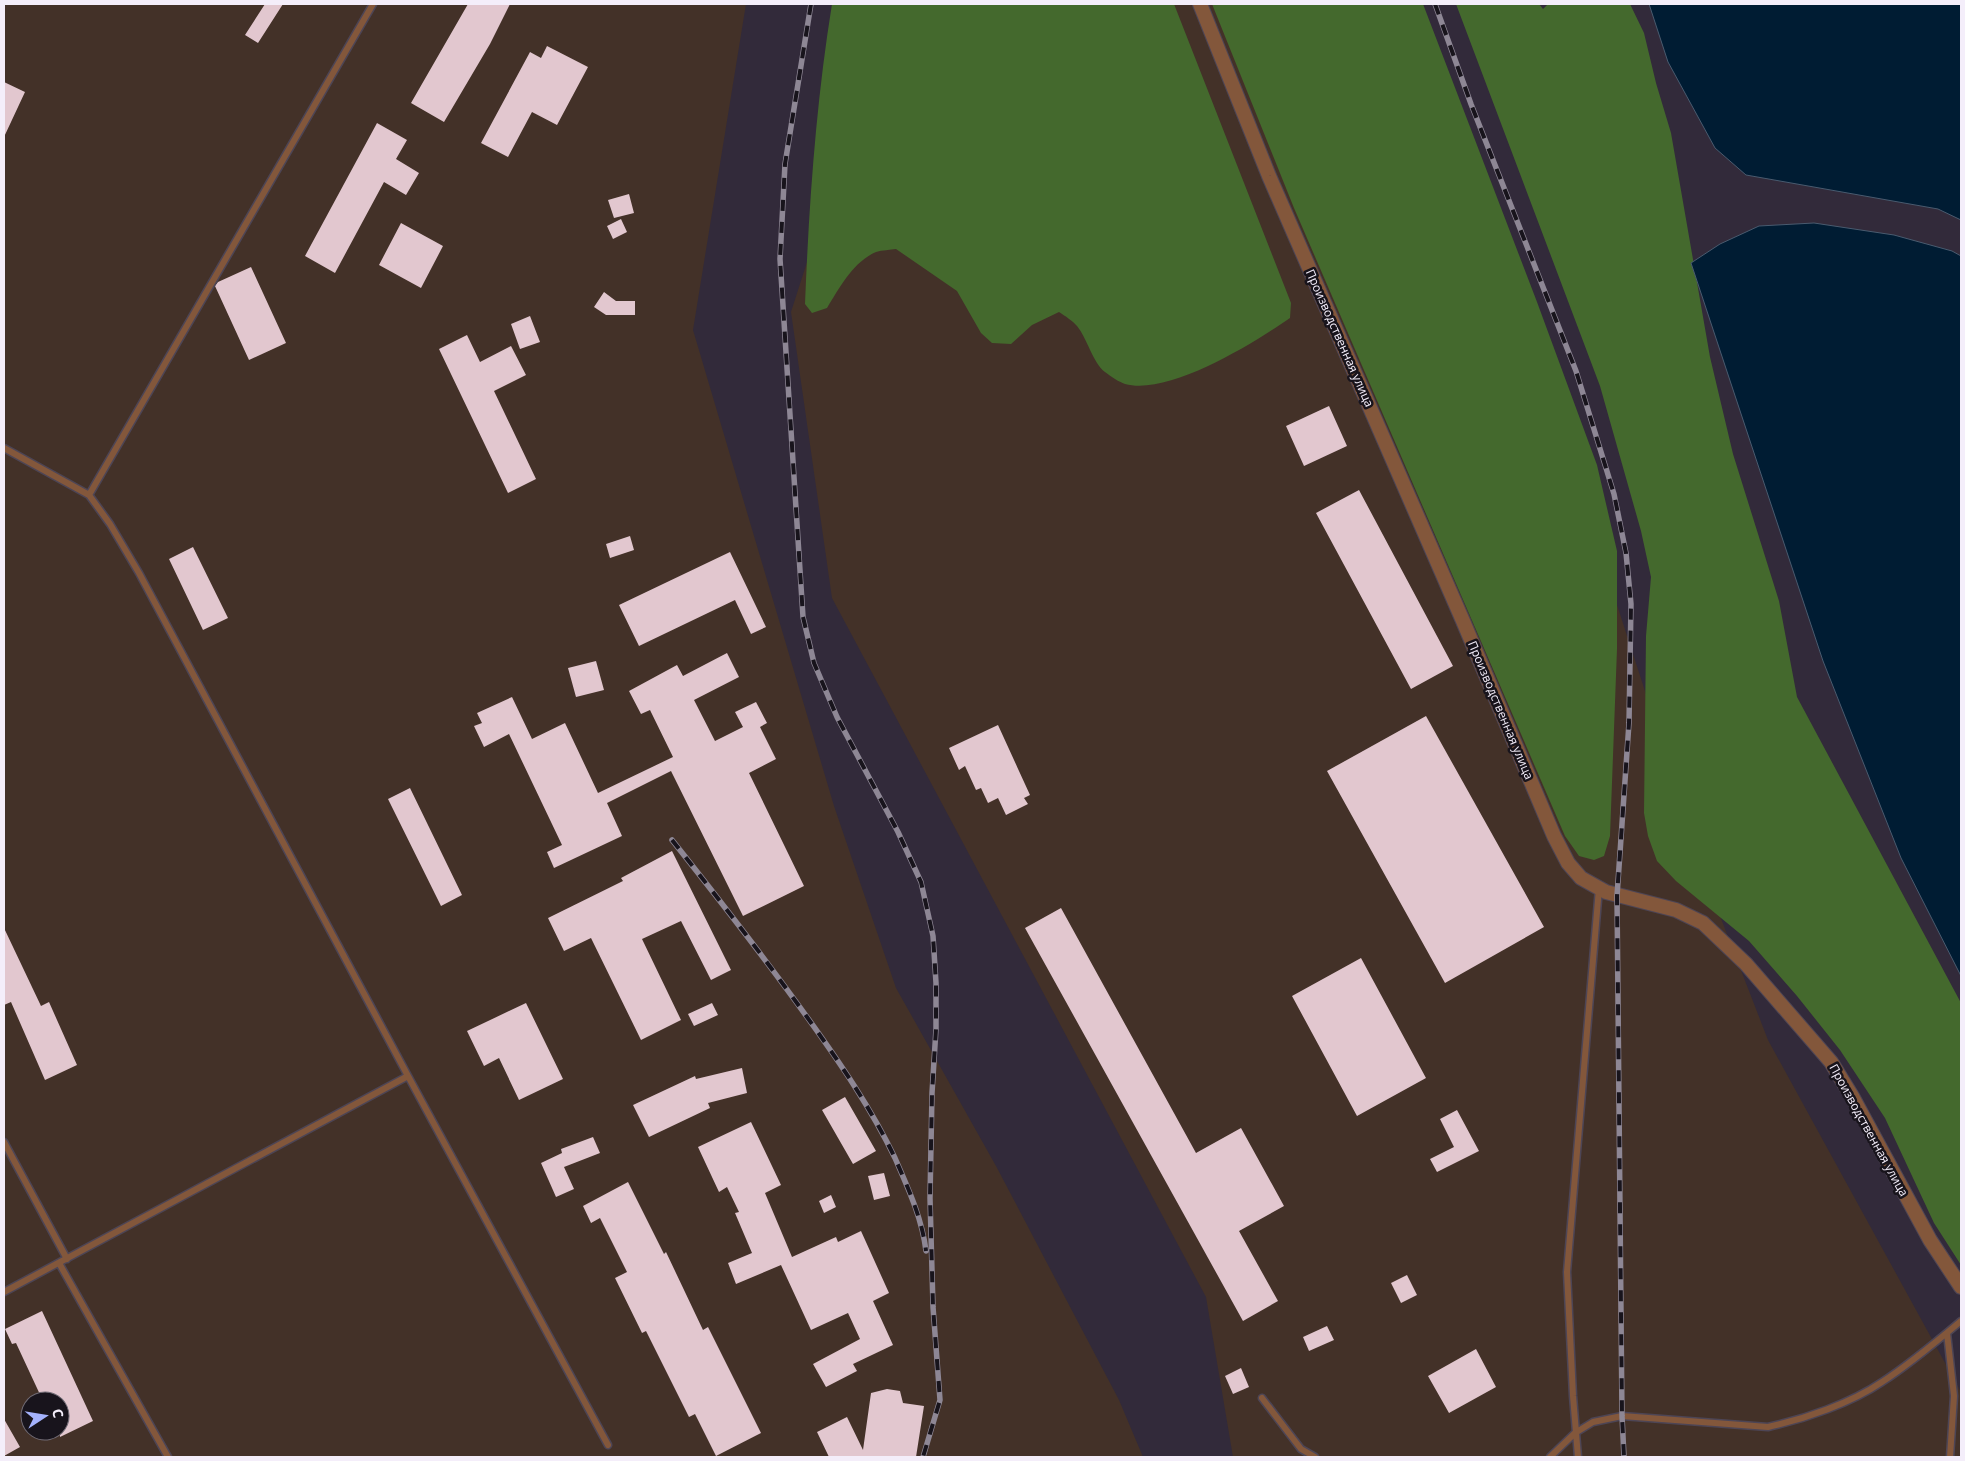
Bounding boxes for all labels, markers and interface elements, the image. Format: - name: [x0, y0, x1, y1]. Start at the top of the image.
- street label: Производственная улица: [1302, 266, 1378, 410]
- street label: Производственная улица: [1464, 638, 1538, 782]
- street label: Производственная улица: [1825, 1061, 1913, 1199]
- north arrow: [20, 1391, 70, 1441]
- text: С: [48, 1407, 68, 1420]

